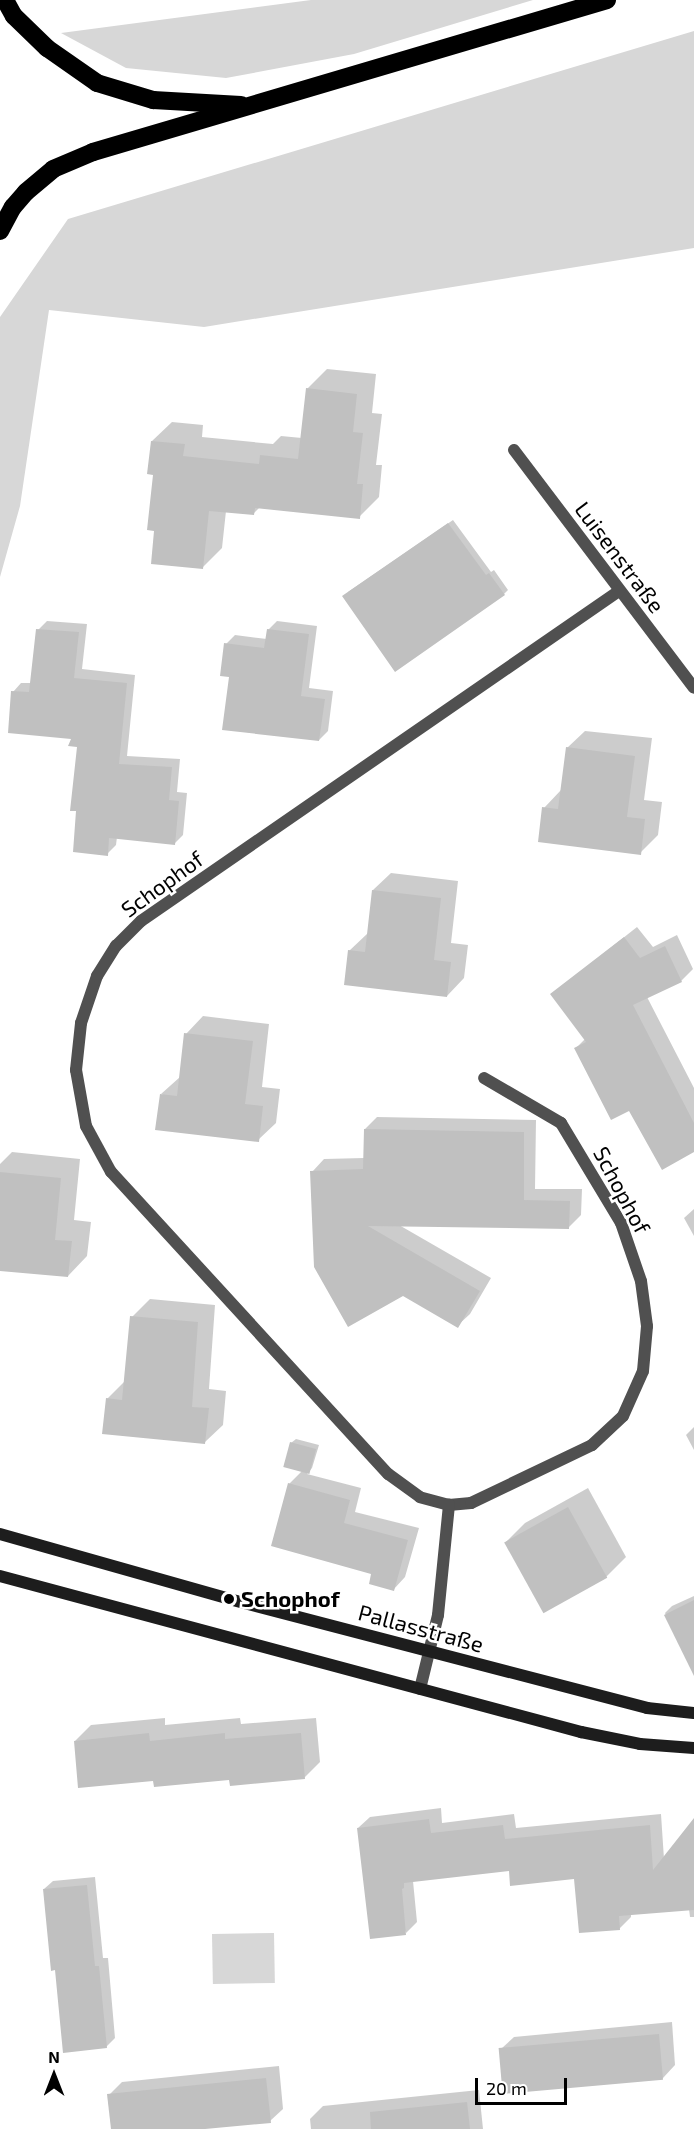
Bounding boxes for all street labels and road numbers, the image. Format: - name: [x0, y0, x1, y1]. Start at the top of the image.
- street label: Luisenstraße: [570, 496, 670, 618]
- street label: Schophof: [116, 845, 208, 923]
- street label: Schophof: [588, 1142, 656, 1238]
- street label: Pallasstraße: [356, 1599, 486, 1657]

